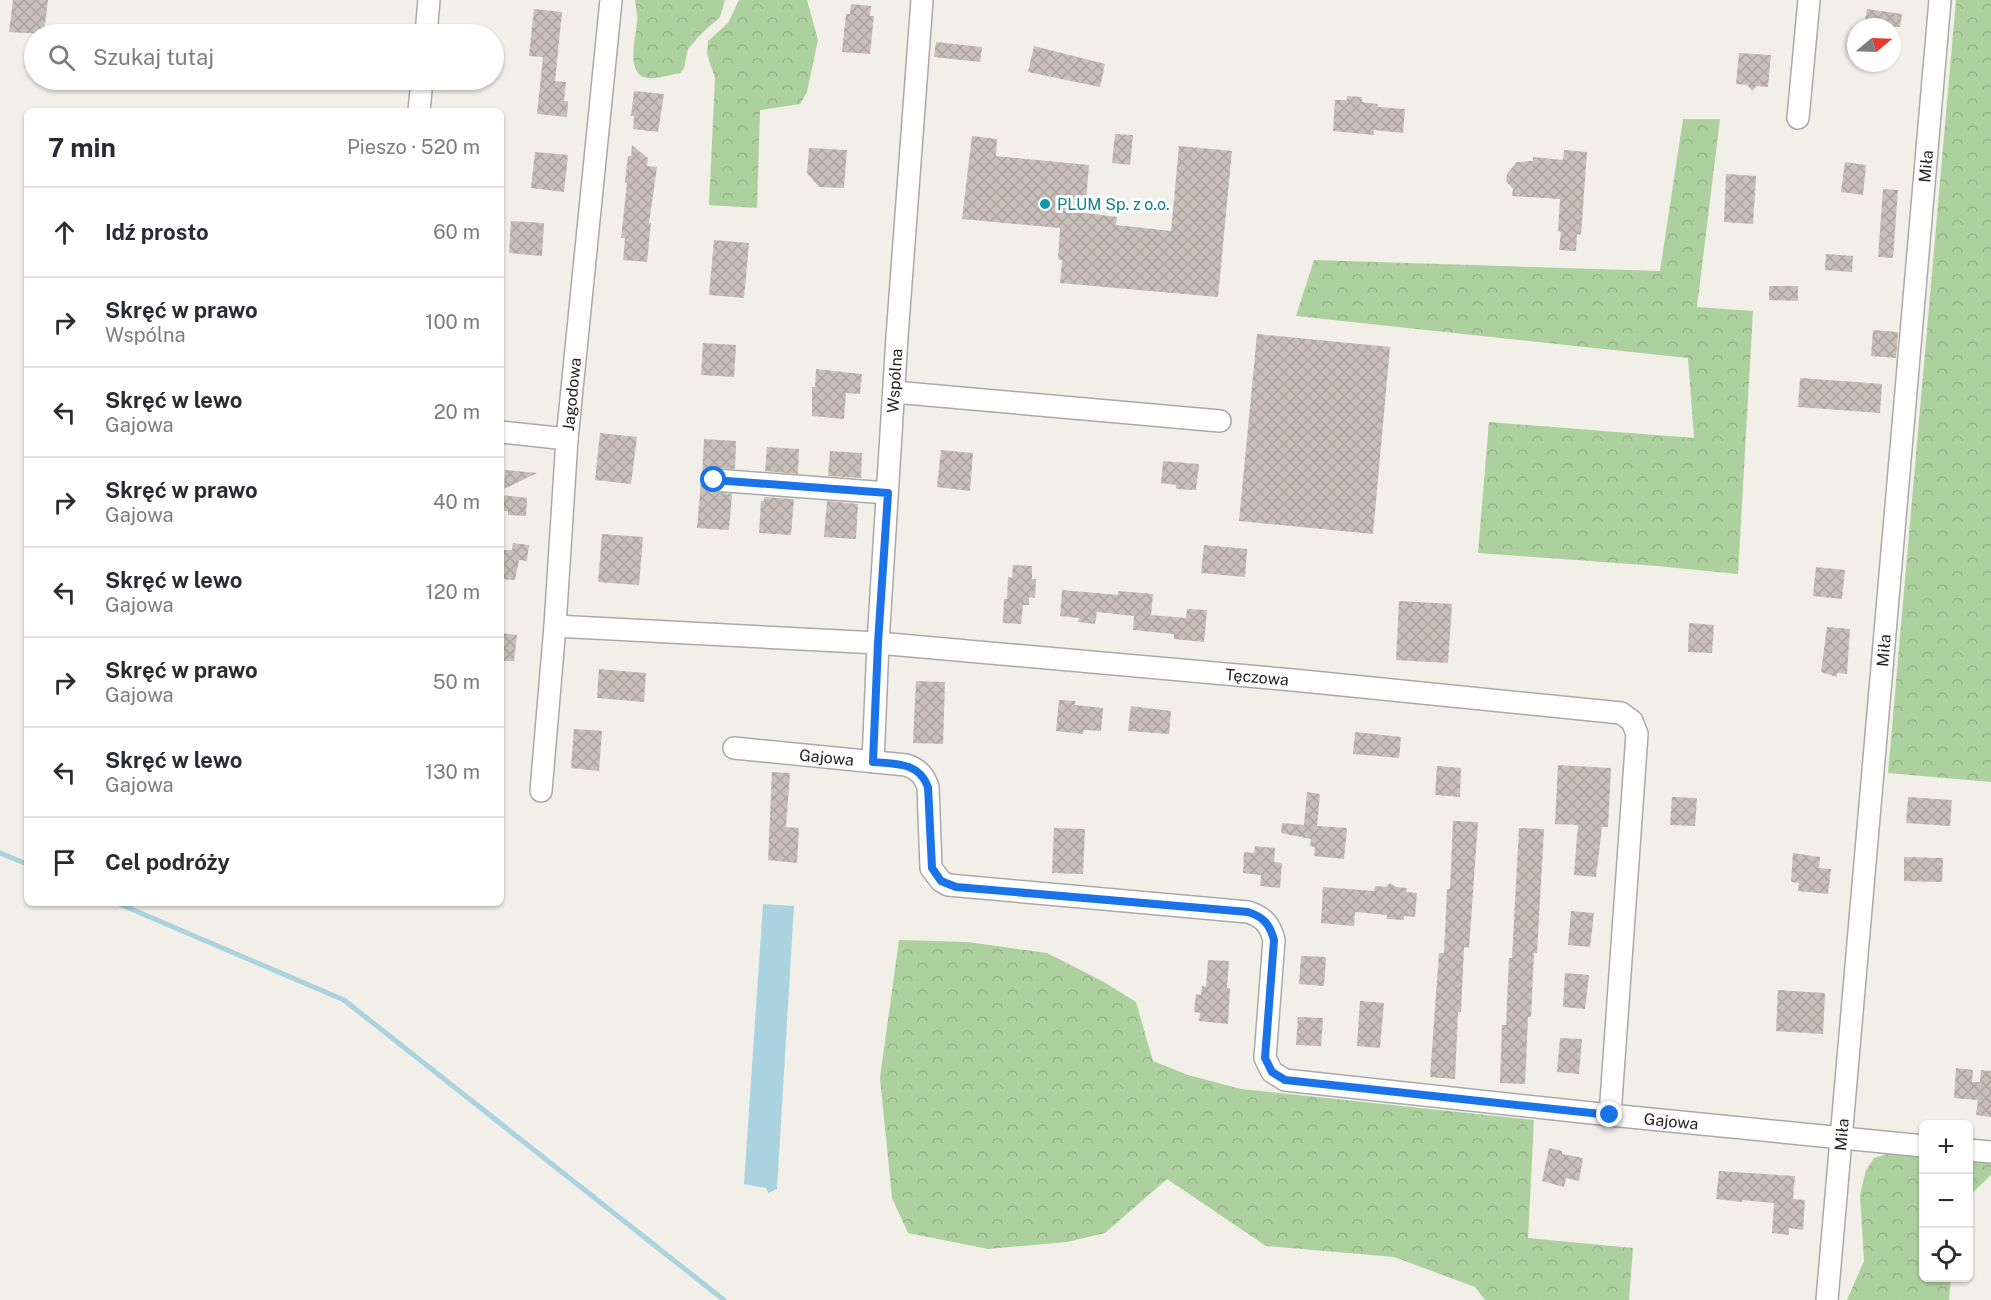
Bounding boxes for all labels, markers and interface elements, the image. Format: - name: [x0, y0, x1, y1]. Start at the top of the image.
- north arrow: [1847, 18, 1901, 72]
- search box: [24, 24, 504, 90]
- icon: search: [45, 41, 78, 74]
- text: Szukaj tutaj: [93, 44, 214, 70]
- text: 7 min: [48, 132, 116, 163]
- text: Pieszo · 520 m: [347, 135, 480, 159]
- street label: Miła: [1915, 149, 1937, 183]
- place label: PLUM Sp. z o.o.: [1057, 195, 1170, 214]
- marker: PLUM Sp. z o.o.: [1038, 197, 1052, 211]
- icon: ahead: [48, 216, 81, 249]
- text: Idź prosto: [105, 219, 209, 245]
- text: 60 m: [433, 220, 480, 244]
- text: Skręć w prawo: [105, 297, 258, 323]
- icon: right: [48, 306, 81, 339]
- text: 100 m: [425, 310, 480, 334]
- text: Wspólna: [105, 323, 185, 347]
- street label: Wspólna: [883, 348, 906, 413]
- street label: Jagodowa: [559, 357, 585, 432]
- text: Skręć w lewo: [105, 387, 242, 413]
- icon: left: [48, 396, 81, 429]
- text: 20 m: [434, 400, 480, 424]
- text: Gajowa: [105, 413, 174, 437]
- route start: [700, 466, 726, 492]
- text: Skręć w prawo: [105, 477, 258, 503]
- icon: right: [48, 486, 81, 519]
- text: 40 m: [433, 490, 480, 514]
- text: Gajowa: [105, 503, 174, 527]
- text: Skręć w lewo: [105, 567, 242, 593]
- icon: left: [48, 576, 81, 609]
- text: 120 m: [426, 580, 480, 604]
- text: Gajowa: [105, 593, 174, 617]
- street label: Miła: [1873, 633, 1895, 668]
- text: Skręć w prawo: [105, 657, 258, 683]
- street label: Tęczowa: [1224, 665, 1290, 690]
- icon: right: [48, 666, 81, 699]
- text: 50 m: [433, 670, 480, 694]
- text: Gajowa: [105, 683, 174, 707]
- street label: Gajowa: [798, 745, 855, 770]
- text: Skręć w lewo: [105, 747, 242, 773]
- icon: left: [48, 756, 81, 789]
- text: 130 m: [425, 760, 480, 784]
- text: Gajowa: [105, 773, 174, 797]
- icon: arrive: [48, 846, 81, 879]
- text: Cel podróży: [105, 849, 230, 875]
- route end: [1596, 1101, 1622, 1127]
- street label: Gajowa: [1643, 1109, 1699, 1134]
- street label: Miła: [1831, 1118, 1853, 1152]
- map controls: [1919, 1120, 1973, 1282]
- button: +: [1919, 1120, 1973, 1174]
- button: −: [1919, 1174, 1973, 1228]
- button: locate: [1919, 1228, 1973, 1282]

